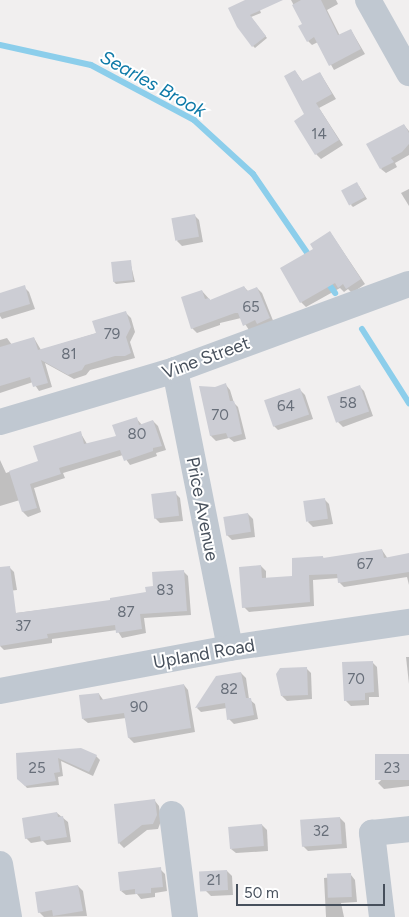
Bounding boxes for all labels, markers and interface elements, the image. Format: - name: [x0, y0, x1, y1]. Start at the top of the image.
- water label: Searles Brook: [96, 46, 210, 122]
- house number: 14: [311, 126, 327, 144]
- house number: 65: [242, 299, 260, 317]
- house number: 79: [104, 326, 120, 344]
- street label: Vine Street: [159, 332, 253, 384]
- house number: 81: [61, 346, 77, 364]
- house number: 58: [339, 395, 357, 413]
- house number: 64: [277, 398, 295, 416]
- house number: 70: [211, 407, 229, 425]
- house number: 80: [128, 426, 146, 444]
- street label: Price Avenue: [181, 455, 223, 563]
- house number: 67: [357, 556, 373, 574]
- house number: 83: [156, 582, 174, 600]
- house number: 87: [117, 604, 135, 622]
- house number: 37: [15, 618, 31, 636]
- street label: Upland Road: [151, 634, 257, 674]
- house number: 70: [347, 671, 365, 689]
- house number: 82: [220, 681, 238, 699]
- house number: 90: [130, 699, 148, 717]
- house number: 25: [28, 760, 46, 778]
- house number: 23: [384, 760, 400, 778]
- house number: 32: [313, 823, 329, 841]
- house number: 21: [207, 872, 221, 890]
- scale bar: [239, 874, 388, 906]
- text: 50 m: [244, 884, 279, 902]

